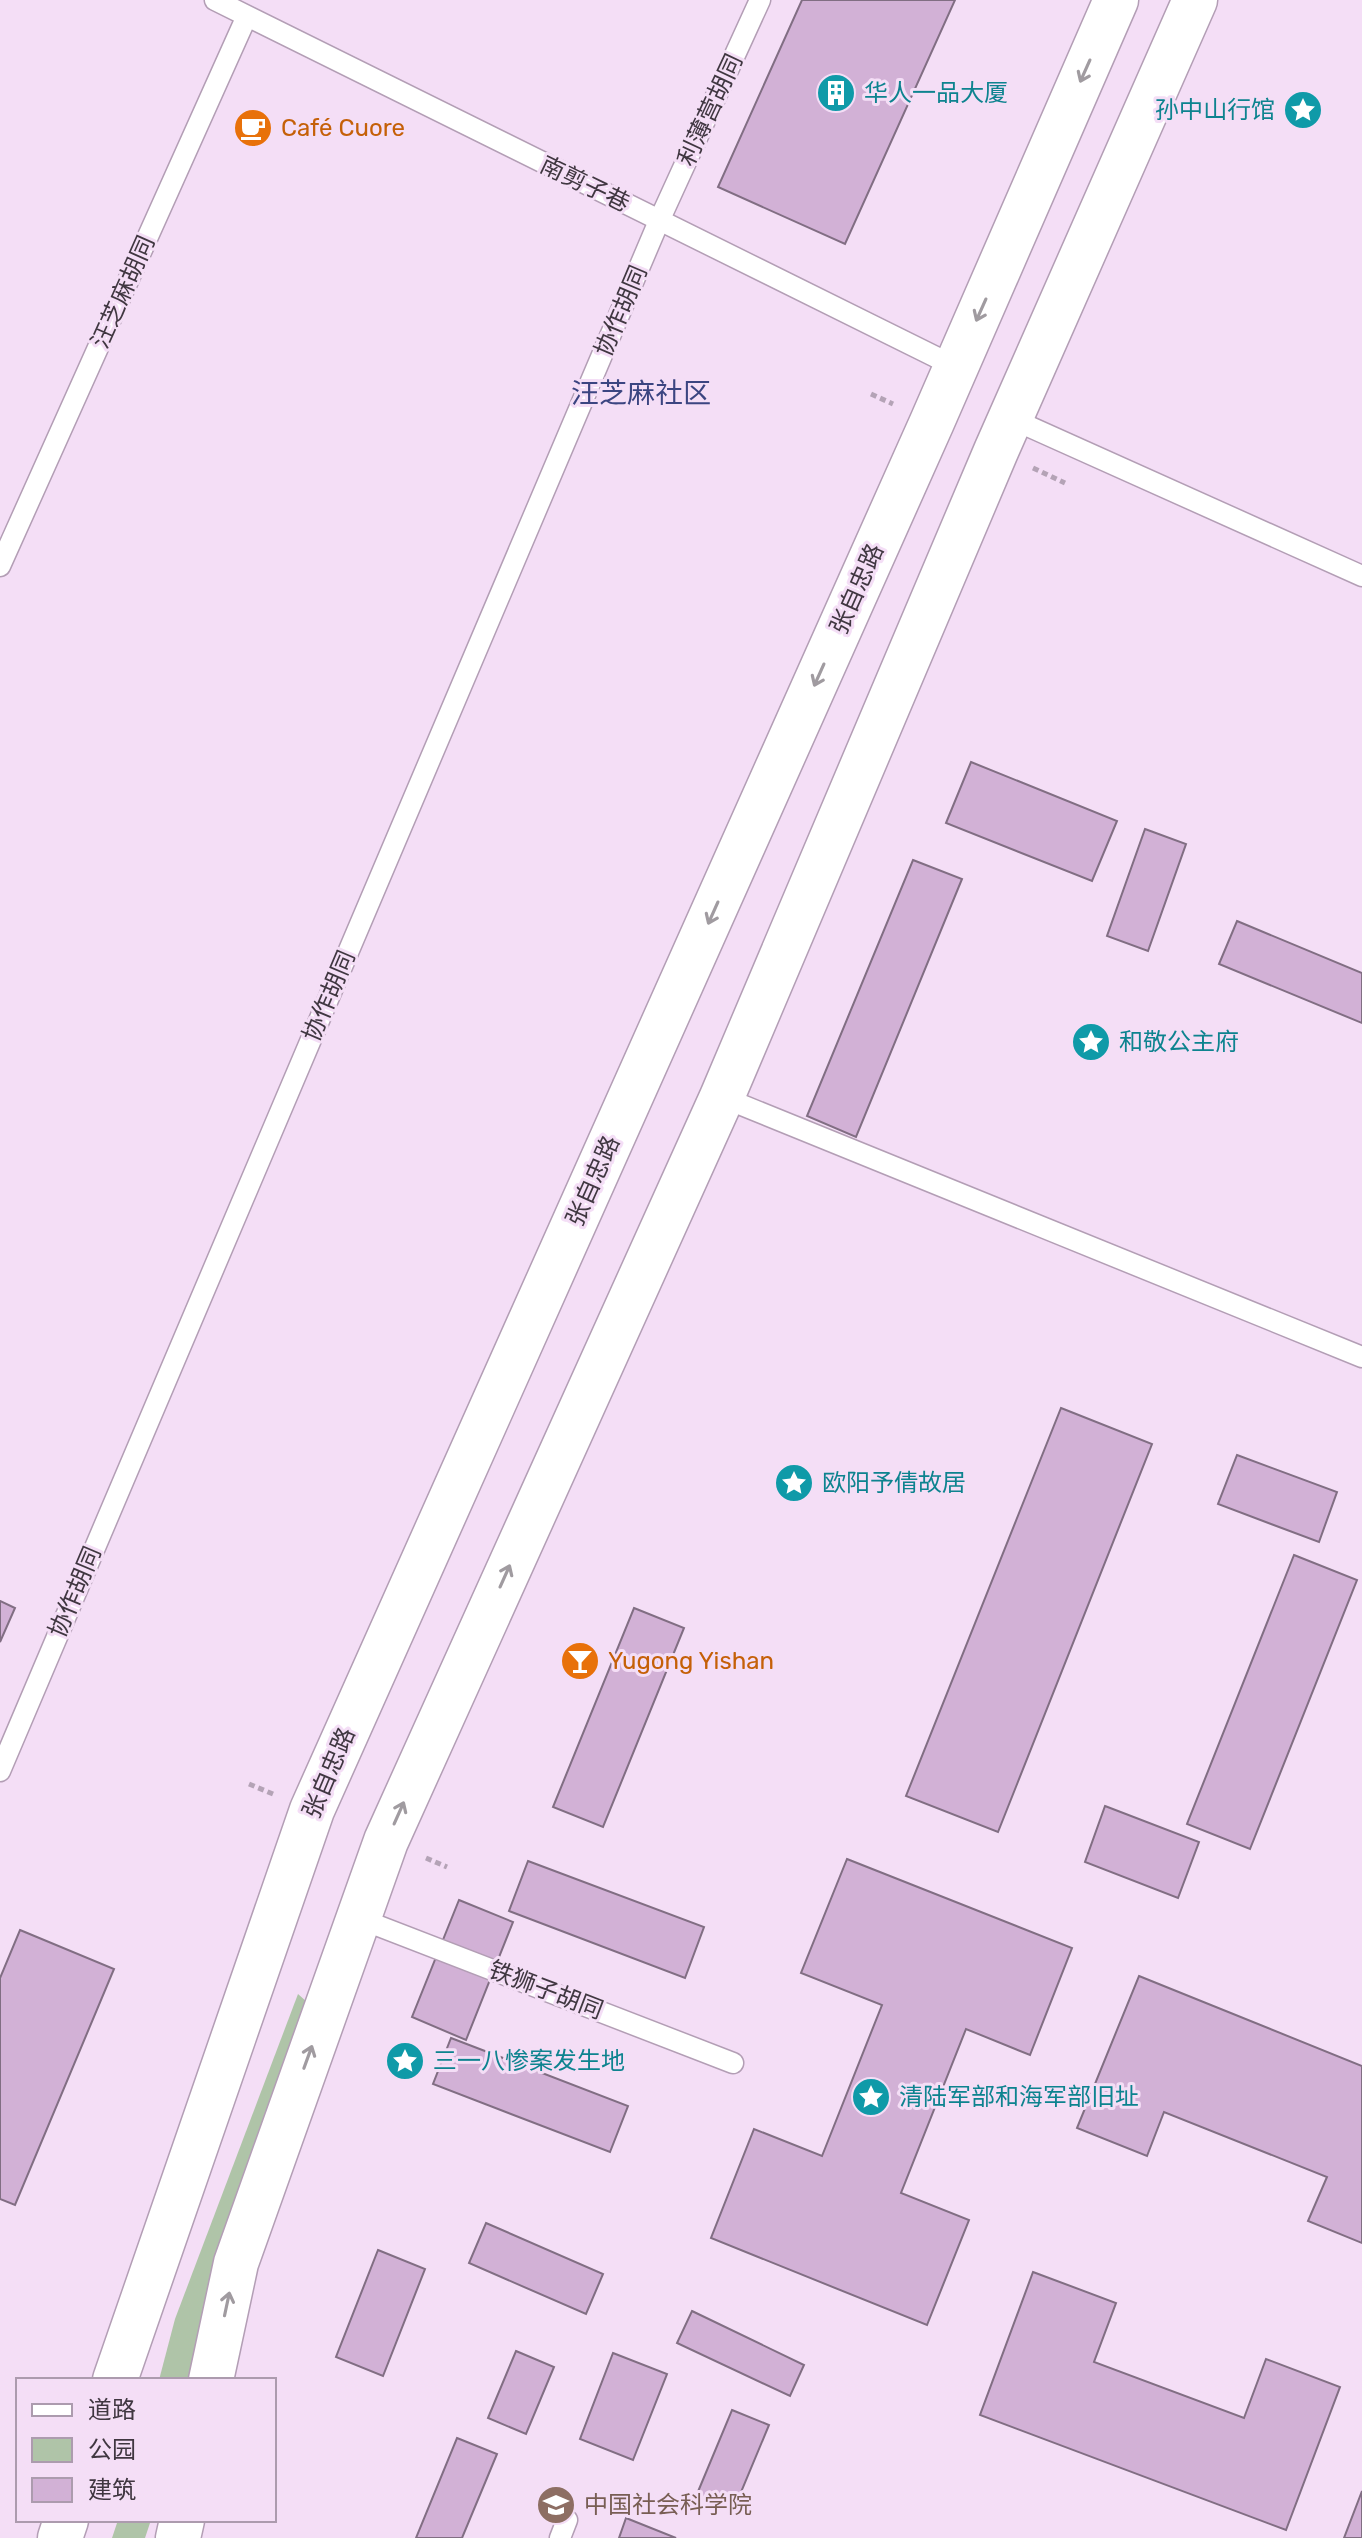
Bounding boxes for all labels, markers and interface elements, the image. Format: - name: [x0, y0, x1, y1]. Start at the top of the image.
- street label: 利薄营胡同: [672, 50, 748, 170]
- one-way arrow: [1077, 59, 1092, 83]
- building icon: 华人一品大厦: [815, 72, 857, 114]
- place label: 华人一品大厦: [864, 79, 1008, 107]
- place icon: 孙中山行馆: [1282, 89, 1324, 131]
- place label: 孙中山行馆: [1155, 96, 1275, 124]
- cafe icon: Café Cuore: [232, 107, 274, 149]
- place label: Café Cuore: [281, 114, 405, 142]
- street label: 南剪子巷: [536, 150, 634, 218]
- street label: 汪芝麻胡同: [86, 231, 160, 353]
- street label: 协作胡同: [589, 261, 653, 361]
- one-way arrow: [973, 298, 988, 322]
- district label: 汪芝麻社区: [571, 377, 711, 410]
- street label: 张自忠路: [825, 539, 889, 639]
- one-way arrow: [810, 663, 825, 687]
- one-way arrow: [704, 900, 719, 924]
- street label: 协作胡同: [297, 946, 361, 1046]
- place icon: 和敬公主府: [1070, 1021, 1112, 1063]
- place label: 和敬公主府: [1119, 1028, 1239, 1056]
- street label: 张自忠路: [561, 1131, 625, 1231]
- place icon: 欧阳予倩故居: [773, 1462, 815, 1504]
- place label: 欧阳予倩故居: [822, 1469, 966, 1497]
- street label: 协作胡同: [43, 1542, 107, 1642]
- one-way arrow: [499, 1564, 514, 1589]
- bar icon: Yugong Yishan: [559, 1640, 601, 1682]
- place label: Yugong Yishan: [608, 1647, 774, 1675]
- street label: 张自忠路: [297, 1723, 361, 1823]
- one-way arrow: [392, 1801, 407, 1826]
- street label: 铁狮子胡同: [485, 1955, 607, 2025]
- place icon: 三一八惨案发生地: [384, 2040, 426, 2082]
- one-way arrow: [302, 2045, 317, 2070]
- place label: 三一八惨案发生地: [433, 2047, 625, 2075]
- place icon: 清陆军部和海军部旧址: [850, 2076, 892, 2118]
- place label: 清陆军部和海军部旧址: [899, 2083, 1139, 2111]
- one-way arrow: [221, 2291, 236, 2317]
- legend: [16, 2378, 276, 2522]
- text: 道路: [88, 2396, 136, 2424]
- text: 公园: [88, 2436, 136, 2464]
- text: 建筑: [88, 2476, 136, 2504]
- school or university icon: 中国社会科学院: [535, 2484, 577, 2526]
- place label: 中国社会科学院: [584, 2491, 752, 2519]

